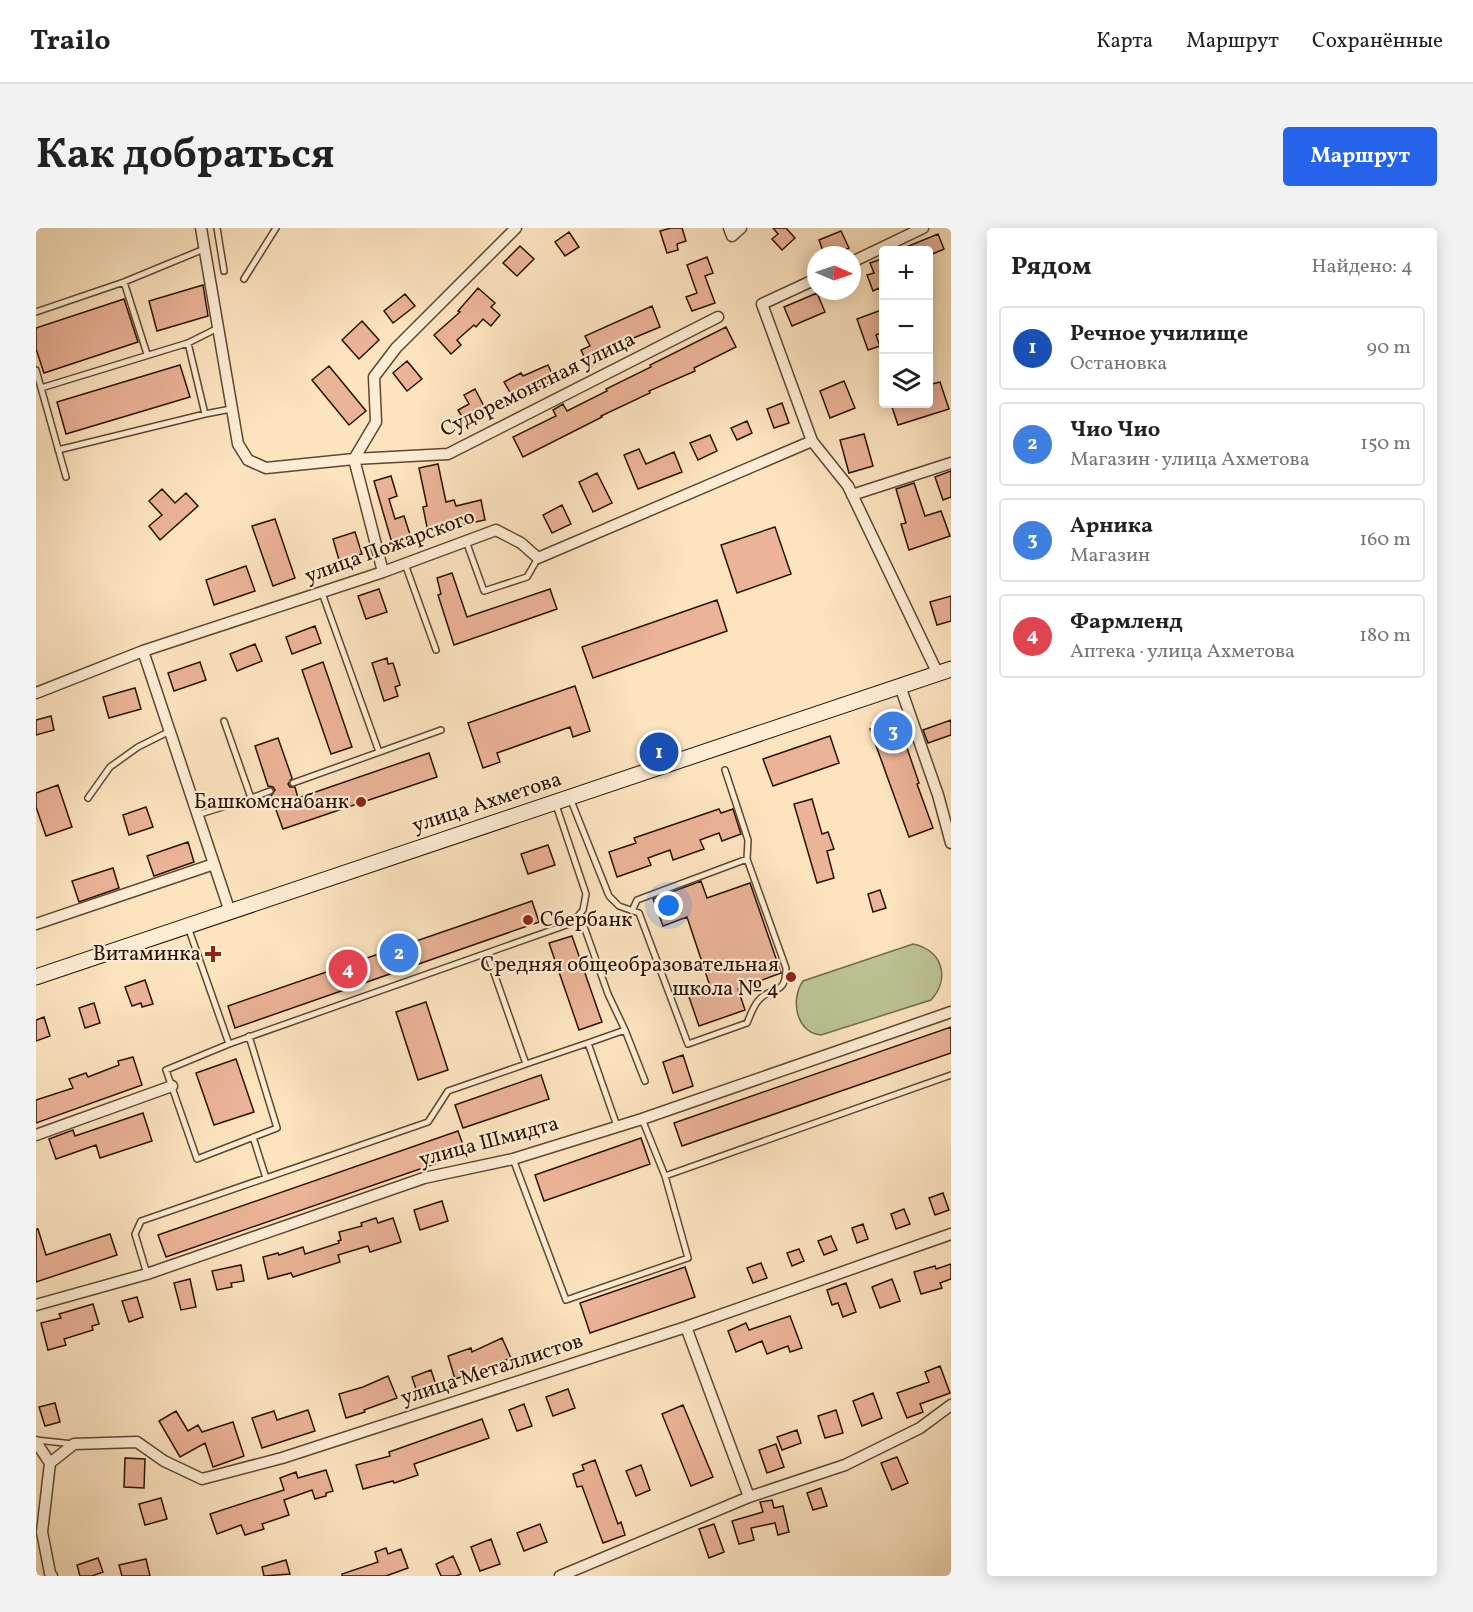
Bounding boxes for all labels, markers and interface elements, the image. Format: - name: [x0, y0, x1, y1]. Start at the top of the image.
- text: Trailo: [30, 22, 111, 61]
- text: Карта: [1096, 27, 1153, 56]
- text: Маршрут: [1186, 27, 1279, 56]
- text: Сохранённые: [1312, 27, 1443, 56]
- text: Как добраться: [36, 127, 335, 186]
- button: Маршрут: [1283, 127, 1437, 186]
- north arrow: [807, 246, 861, 300]
- map controls: [879, 246, 933, 408]
- button: +: [879, 246, 933, 300]
- text: Рядом: [1011, 249, 1091, 285]
- text: Найдено: 4: [1312, 253, 1413, 281]
- button: −: [879, 300, 933, 354]
- text: Речное училище: [1070, 319, 1248, 350]
- street label: Судоремонтная улица: [436, 325, 640, 445]
- text: 1: [1028, 334, 1037, 362]
- text: 90 m: [1367, 334, 1411, 362]
- text: Остановка: [1070, 350, 1167, 378]
- button: layers: [879, 354, 933, 408]
- text: Чио Чио: [1070, 415, 1160, 446]
- text: 2: [1027, 430, 1038, 458]
- text: 150 m: [1360, 430, 1411, 458]
- text: Магазин · улица Ахметова: [1070, 446, 1310, 474]
- street label: улица Пожарского: [301, 503, 479, 591]
- text: Арника: [1070, 511, 1153, 542]
- text: 3: [1027, 526, 1038, 554]
- text: 160 m: [1359, 526, 1411, 554]
- text: Магазин: [1070, 542, 1150, 570]
- text: Фармленд: [1070, 607, 1183, 638]
- text: 4: [1026, 622, 1039, 650]
- text: 180 m: [1359, 622, 1411, 650]
- text: Аптека · улица Ахметова: [1070, 638, 1295, 666]
- pin: 3: [874, 708, 912, 754]
- pin: 1: [640, 730, 678, 774]
- street label: улица Ахметова: [409, 765, 565, 841]
- place label: Башкомснабанк: [194, 788, 349, 817]
- marker: Башкомснабанк: [354, 795, 368, 809]
- your location: [654, 891, 683, 920]
- place label: Сбербанк: [540, 906, 632, 935]
- marker: Сбербанк: [521, 913, 535, 927]
- pin: 2: [380, 930, 418, 976]
- place label: Витаминка: [93, 940, 201, 969]
- pin: 4: [328, 946, 368, 992]
- marker: Витаминка: [206, 947, 220, 961]
- place label: Средняя общеобразовательная школа № 4: [481, 951, 779, 1004]
- marker: Средняя общеобразовательная школа № 4: [784, 970, 798, 984]
- street label: улица Шмидта: [416, 1109, 562, 1175]
- street label: улица Металлистов: [397, 1327, 587, 1413]

